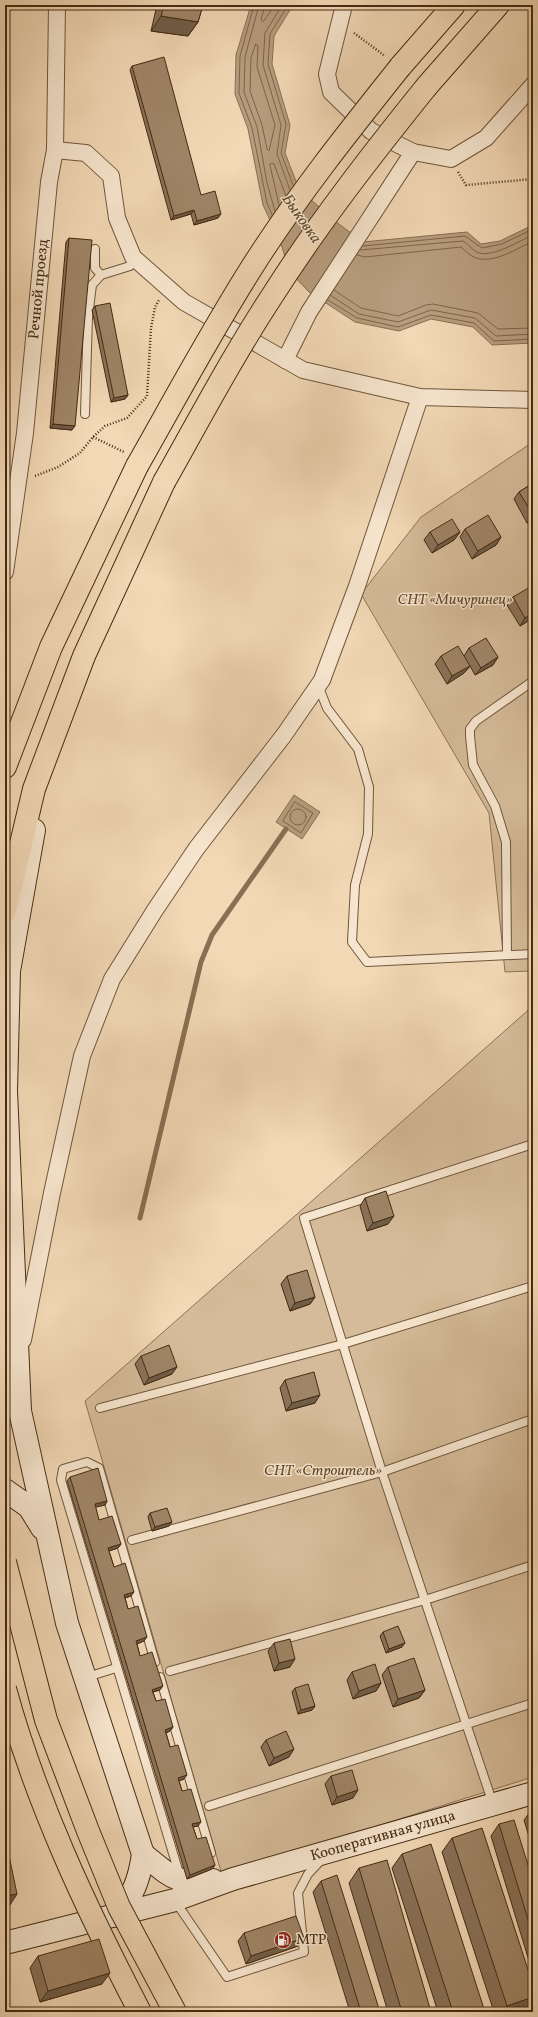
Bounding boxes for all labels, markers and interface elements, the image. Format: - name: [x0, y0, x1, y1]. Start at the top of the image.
- water label: Быковка: [276, 190, 326, 249]
- street label: Речной проезд: [24, 238, 54, 340]
- park label: СНТ «Мичуринец»: [397, 590, 513, 611]
- park label: СНТ «Строитель»: [264, 1461, 382, 1482]
- street label: Кооперативная улица: [308, 1805, 458, 1867]
- fuel station icon: МТР: [273, 1930, 293, 1950]
- place label: МТР: [296, 1930, 327, 1951]

